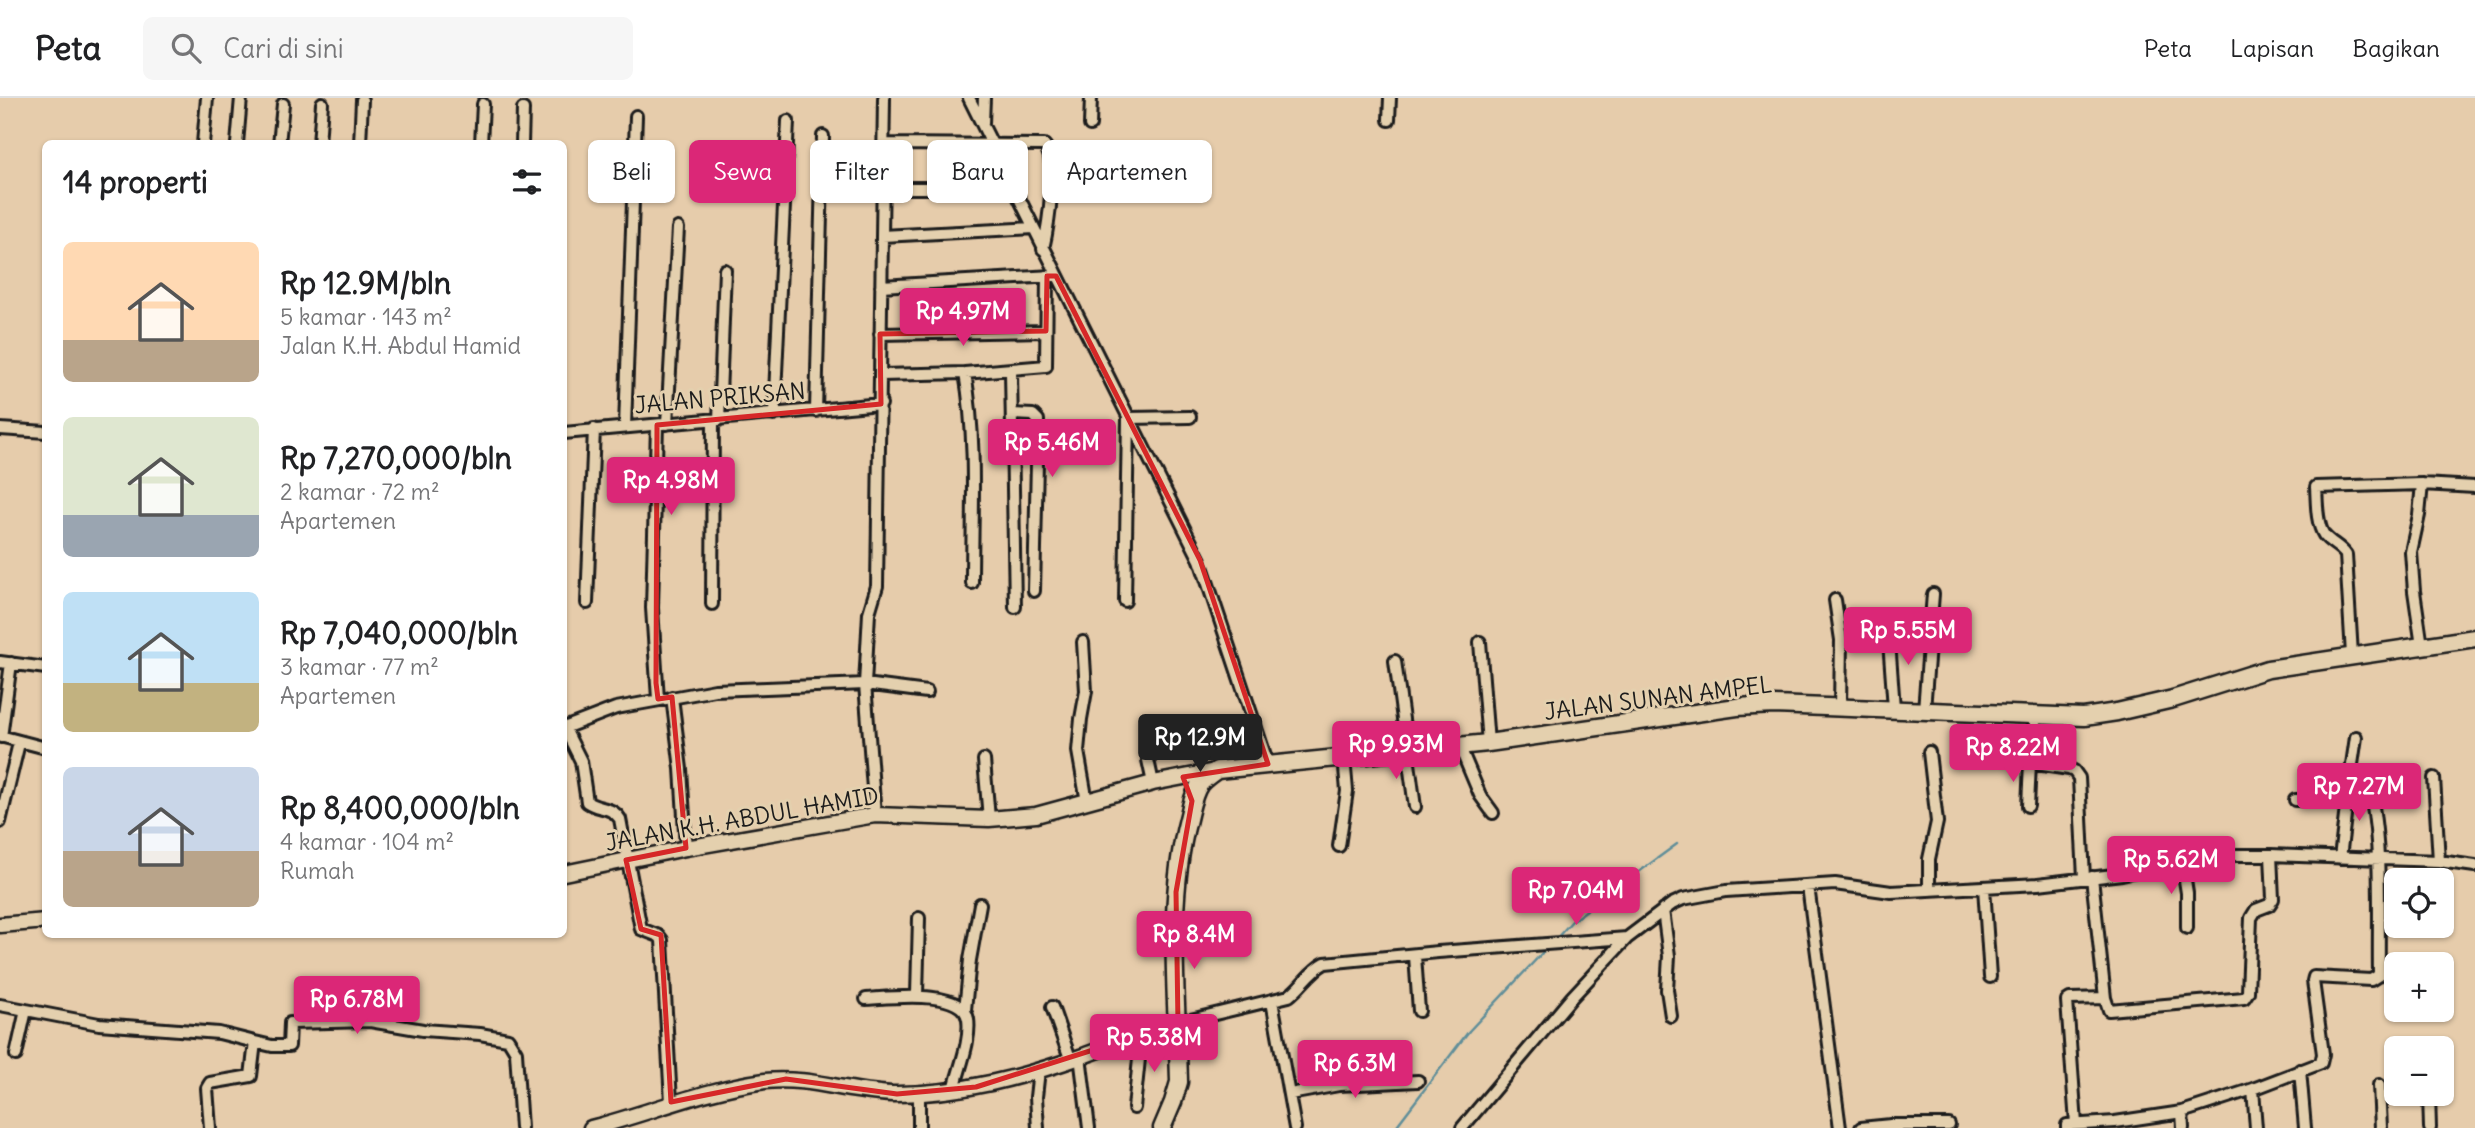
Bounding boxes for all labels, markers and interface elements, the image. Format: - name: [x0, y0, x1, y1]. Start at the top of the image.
- search box: [143, 17, 633, 80]
- text: Peta: [35, 27, 101, 69]
- icon: search: [167, 29, 205, 67]
- text: Cari di sini: [223, 32, 344, 65]
- text: Peta: [2144, 33, 2192, 63]
- text: Lapisan: [2230, 33, 2314, 63]
- text: Bagikan: [2352, 33, 2440, 63]
- chip: Beli: [588, 140, 675, 203]
- chip: Sewa: [689, 140, 796, 203]
- chip: Filter: [810, 140, 913, 203]
- chip: Baru: [927, 140, 1028, 203]
- chip: Apartemen: [1042, 140, 1212, 203]
- text: 14 properti: [63, 163, 208, 201]
- icon: filters: [508, 163, 546, 201]
- text: Rp 12.9M/bln: [280, 264, 451, 302]
- icon: home: [119, 270, 203, 354]
- pin: Rp 4.97M: [891, 288, 1035, 348]
- text: Rp 4.97M: [916, 296, 1010, 325]
- text: 5 kamar · 143 m²: [280, 302, 452, 331]
- text: Jalan K.H. Abdul Hamid: [280, 331, 521, 360]
- street label: JALAN PRIKSAN: [633, 376, 807, 419]
- pin: Rp 5.46M: [980, 420, 1124, 479]
- text: Rp 5.46M: [1004, 427, 1100, 456]
- text: Rp 7,270,000/bln: [280, 439, 512, 477]
- icon: home: [119, 445, 203, 529]
- pin: Rp 4.98M: [599, 458, 743, 517]
- text: Rp 4.98M: [623, 465, 719, 494]
- text: 2 kamar · 72 m²: [280, 477, 440, 506]
- text: Apartemen: [280, 506, 396, 535]
- pin: Rp 5.55M: [1836, 608, 1980, 667]
- text: Rp 7,040,000/bln: [280, 614, 518, 652]
- text: Rp 5.55M: [1860, 615, 1956, 644]
- icon: home: [119, 620, 203, 704]
- text: 3 kamar · 77 m²: [280, 652, 439, 681]
- street label: JALAN SUNAN AMPEL: [1542, 669, 1773, 726]
- text: Apartemen: [280, 681, 396, 710]
- pin: Rp 12.9M: [1128, 714, 1272, 774]
- text: Rp 12.9M: [1154, 722, 1246, 751]
- pin: Rp 9.93M: [1324, 722, 1468, 781]
- pin: Rp 8.22M: [1941, 724, 2085, 784]
- text: Rp 9.93M: [1348, 729, 1444, 758]
- text: Rp 8.22M: [1965, 732, 2061, 761]
- pin: Rp 7.27M: [2287, 764, 2431, 823]
- text: Rp 7.27M: [2313, 771, 2405, 800]
- street label: JALAN K.H. ABDUL HAMID: [603, 780, 881, 857]
- text: Rp 8,400,000/bln: [280, 789, 520, 827]
- icon: home: [119, 795, 203, 879]
- text: 4 kamar · 104 m²: [280, 827, 454, 856]
- pin: Rp 5.62M: [2099, 836, 2243, 896]
- text: Rp 5.62M: [2123, 844, 2219, 873]
- text: Rumah: [280, 856, 355, 885]
- pin: Rp 7.04M: [1504, 868, 1648, 927]
- map controls: [2384, 868, 2454, 1106]
- button: locate: [2384, 868, 2454, 938]
- text: Rp 7.04M: [1528, 875, 1624, 904]
- pin: Rp 8.4M: [1129, 912, 1259, 971]
- text: Rp 8.4M: [1153, 919, 1235, 948]
- button: +: [2384, 952, 2454, 1022]
- pin: Rp 6.78M: [285, 976, 429, 1036]
- text: Rp 6.78M: [310, 984, 404, 1013]
- pin: Rp 5.38M: [1082, 1014, 1226, 1074]
- text: Rp 5.38M: [1106, 1022, 1202, 1051]
- button: −: [2384, 1036, 2454, 1106]
- pin: Rp 6.3M: [1290, 1040, 1420, 1100]
- text: Rp 6.3M: [1314, 1048, 1396, 1077]

